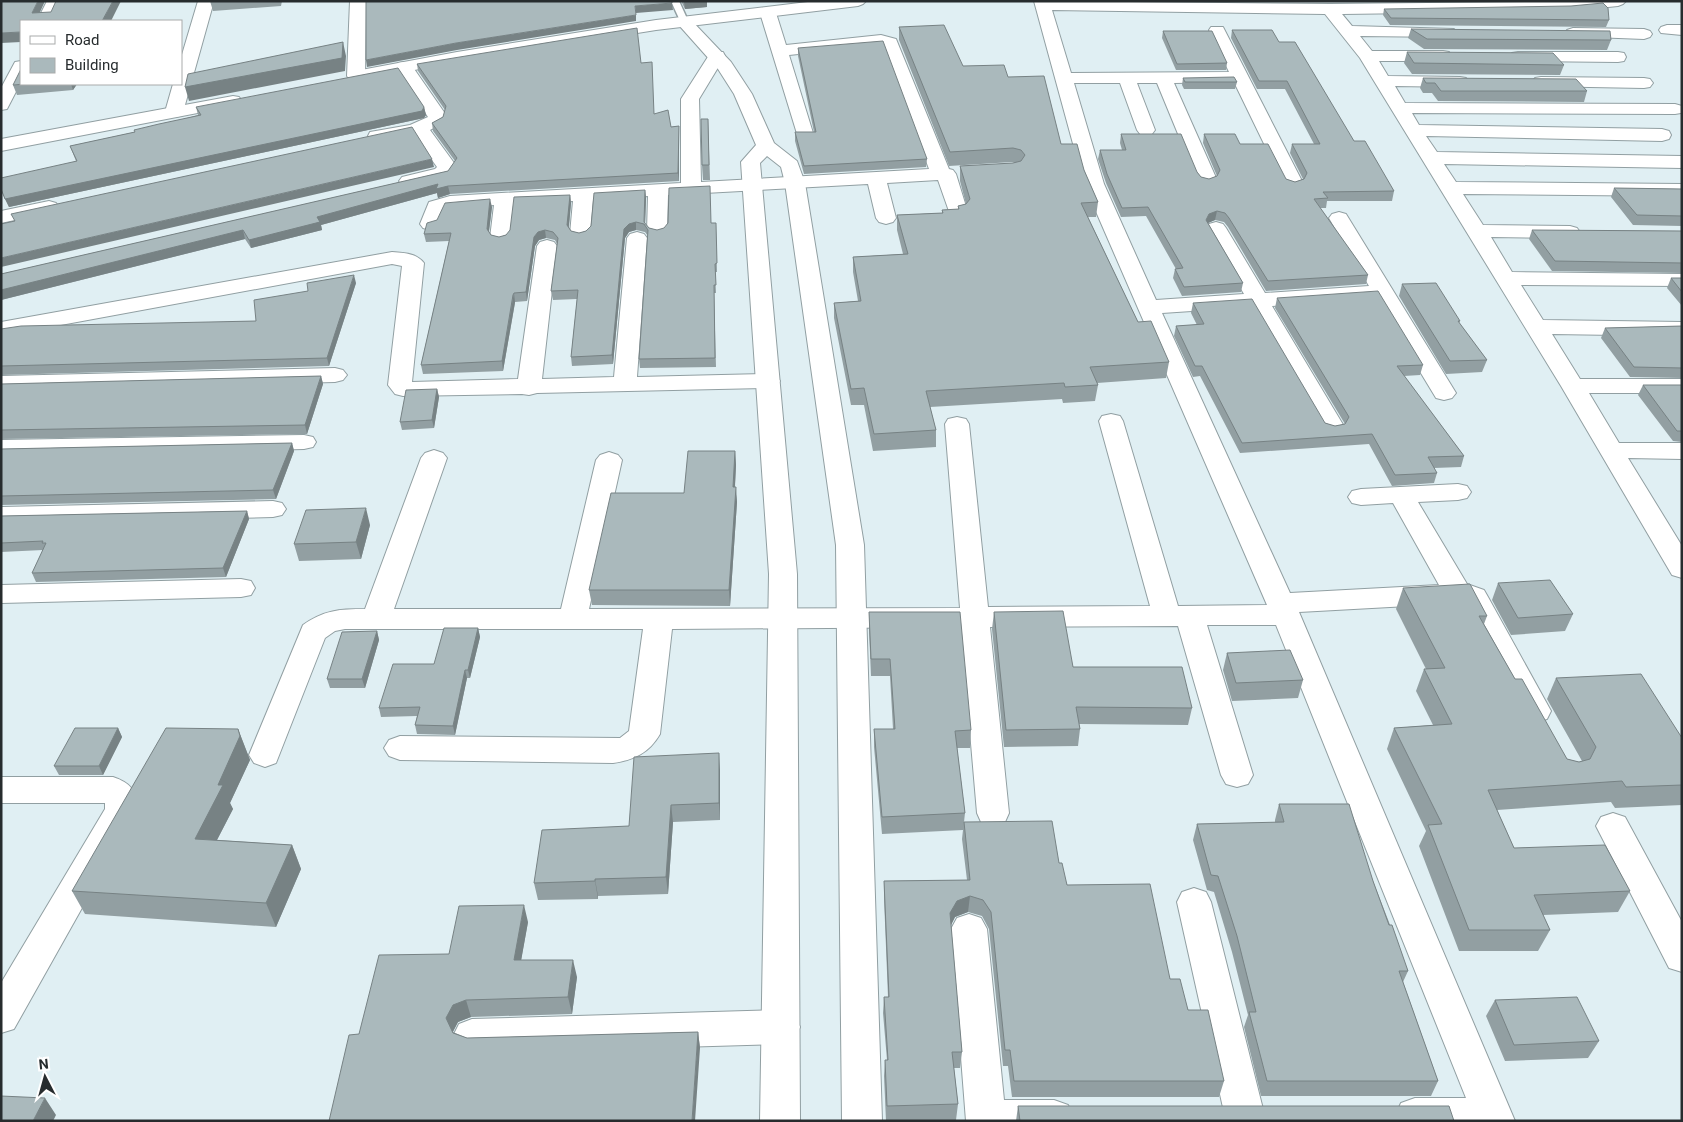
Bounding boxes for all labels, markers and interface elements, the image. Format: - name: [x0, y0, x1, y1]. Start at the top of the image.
- legend: [20, 20, 182, 85]
- text: Road: [65, 31, 99, 49]
- text: Building: [65, 56, 119, 74]
- north arrow: [20, 1052, 70, 1102]
- text: N: [38, 1056, 49, 1073]

